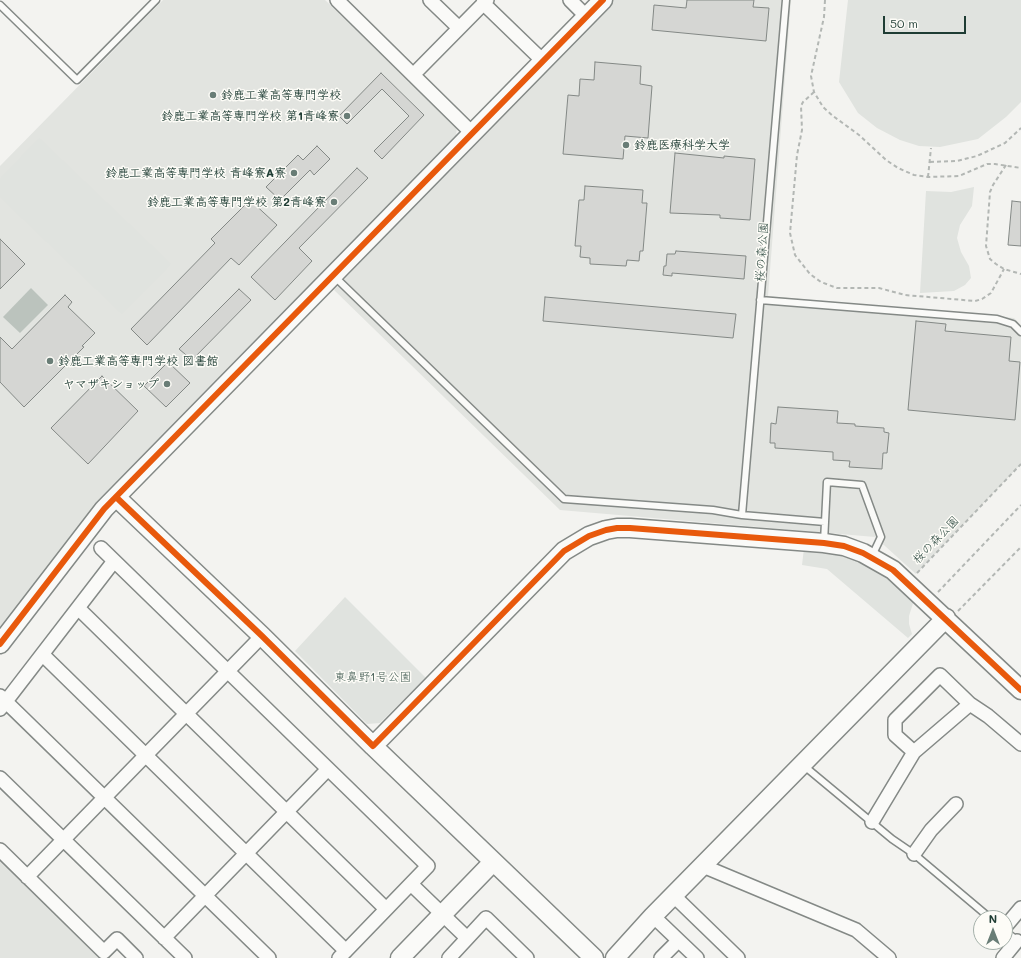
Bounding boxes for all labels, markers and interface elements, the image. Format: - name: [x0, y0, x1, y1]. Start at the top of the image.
- scale bar: [885, 8, 968, 34]
- text: 50 m: [890, 15, 918, 31]
- place label: 鈴鹿工業高等専門学校: [221, 88, 341, 102]
- marker: 鈴鹿工業高等専門学校: [208, 90, 218, 100]
- place label: 鈴鹿工業高等専門学校 第1青峰寮: [161, 109, 339, 123]
- marker: 鈴鹿工業高等専門学校 第1青峰寮: [342, 111, 352, 121]
- place label: 鈴鹿医療科学大学: [634, 138, 730, 152]
- marker: 鈴鹿医療科学大学: [621, 140, 631, 150]
- place label: 鈴鹿工業高等専門学校 青峰寮A寮: [105, 166, 286, 180]
- marker: 鈴鹿工業高等専門学校 青峰寮A寮: [289, 168, 299, 178]
- place label: 鈴鹿工業高等専門学校 第2青峰寮: [147, 195, 326, 209]
- marker: 鈴鹿工業高等専門学校 第2青峰寮: [329, 197, 339, 207]
- street label: 桜の森公園: [753, 222, 771, 282]
- place label: 鈴鹿工業高等専門学校 図書館: [58, 354, 218, 368]
- marker: 鈴鹿工業高等専門学校 図書館: [45, 356, 55, 366]
- place label: ヤマザキショップ: [63, 377, 159, 391]
- marker: ヤマザキショップ: [162, 379, 172, 389]
- street label: 桜の森公園: [910, 513, 962, 567]
- park label: 東鼻野1号公園: [334, 670, 412, 684]
- north arrow: [973, 910, 1013, 950]
- text: N: [989, 911, 997, 926]

